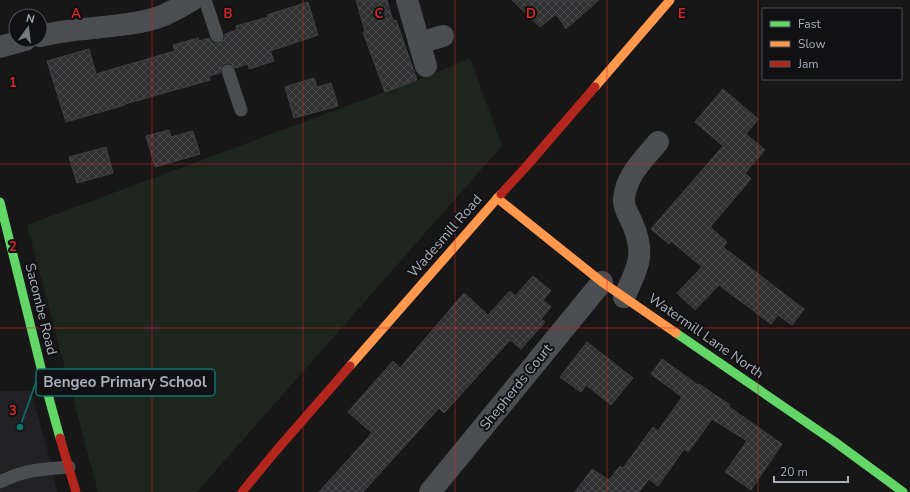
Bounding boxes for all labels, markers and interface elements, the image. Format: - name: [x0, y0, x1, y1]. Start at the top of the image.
- text: A: [71, 5, 81, 23]
- text: B: [224, 5, 233, 23]
- text: C: [375, 5, 384, 23]
- text: D: [526, 5, 536, 23]
- text: E: [678, 5, 686, 23]
- north arrow: [8, 8, 48, 48]
- legend: [762, 8, 902, 80]
- text: N: [24, 11, 36, 27]
- text: Fast: [798, 16, 821, 32]
- text: Slow: [798, 36, 826, 52]
- text: Jam: [797, 56, 819, 72]
- text: 1: [9, 74, 17, 92]
- street label: Wadesmill Road: [404, 190, 486, 282]
- text: 2: [9, 238, 17, 256]
- street label: Sacombe Road: [20, 261, 62, 357]
- street label: Watermill Lane North: [645, 289, 767, 383]
- street label: Shepherds Court: [475, 340, 557, 434]
- callout: Bengeo Primary School: [36, 369, 215, 396]
- text: Bengeo Primary School: [43, 372, 207, 392]
- text: 3: [9, 402, 17, 420]
- scale bar: [774, 458, 848, 484]
- text: 20 m: [780, 464, 808, 480]

